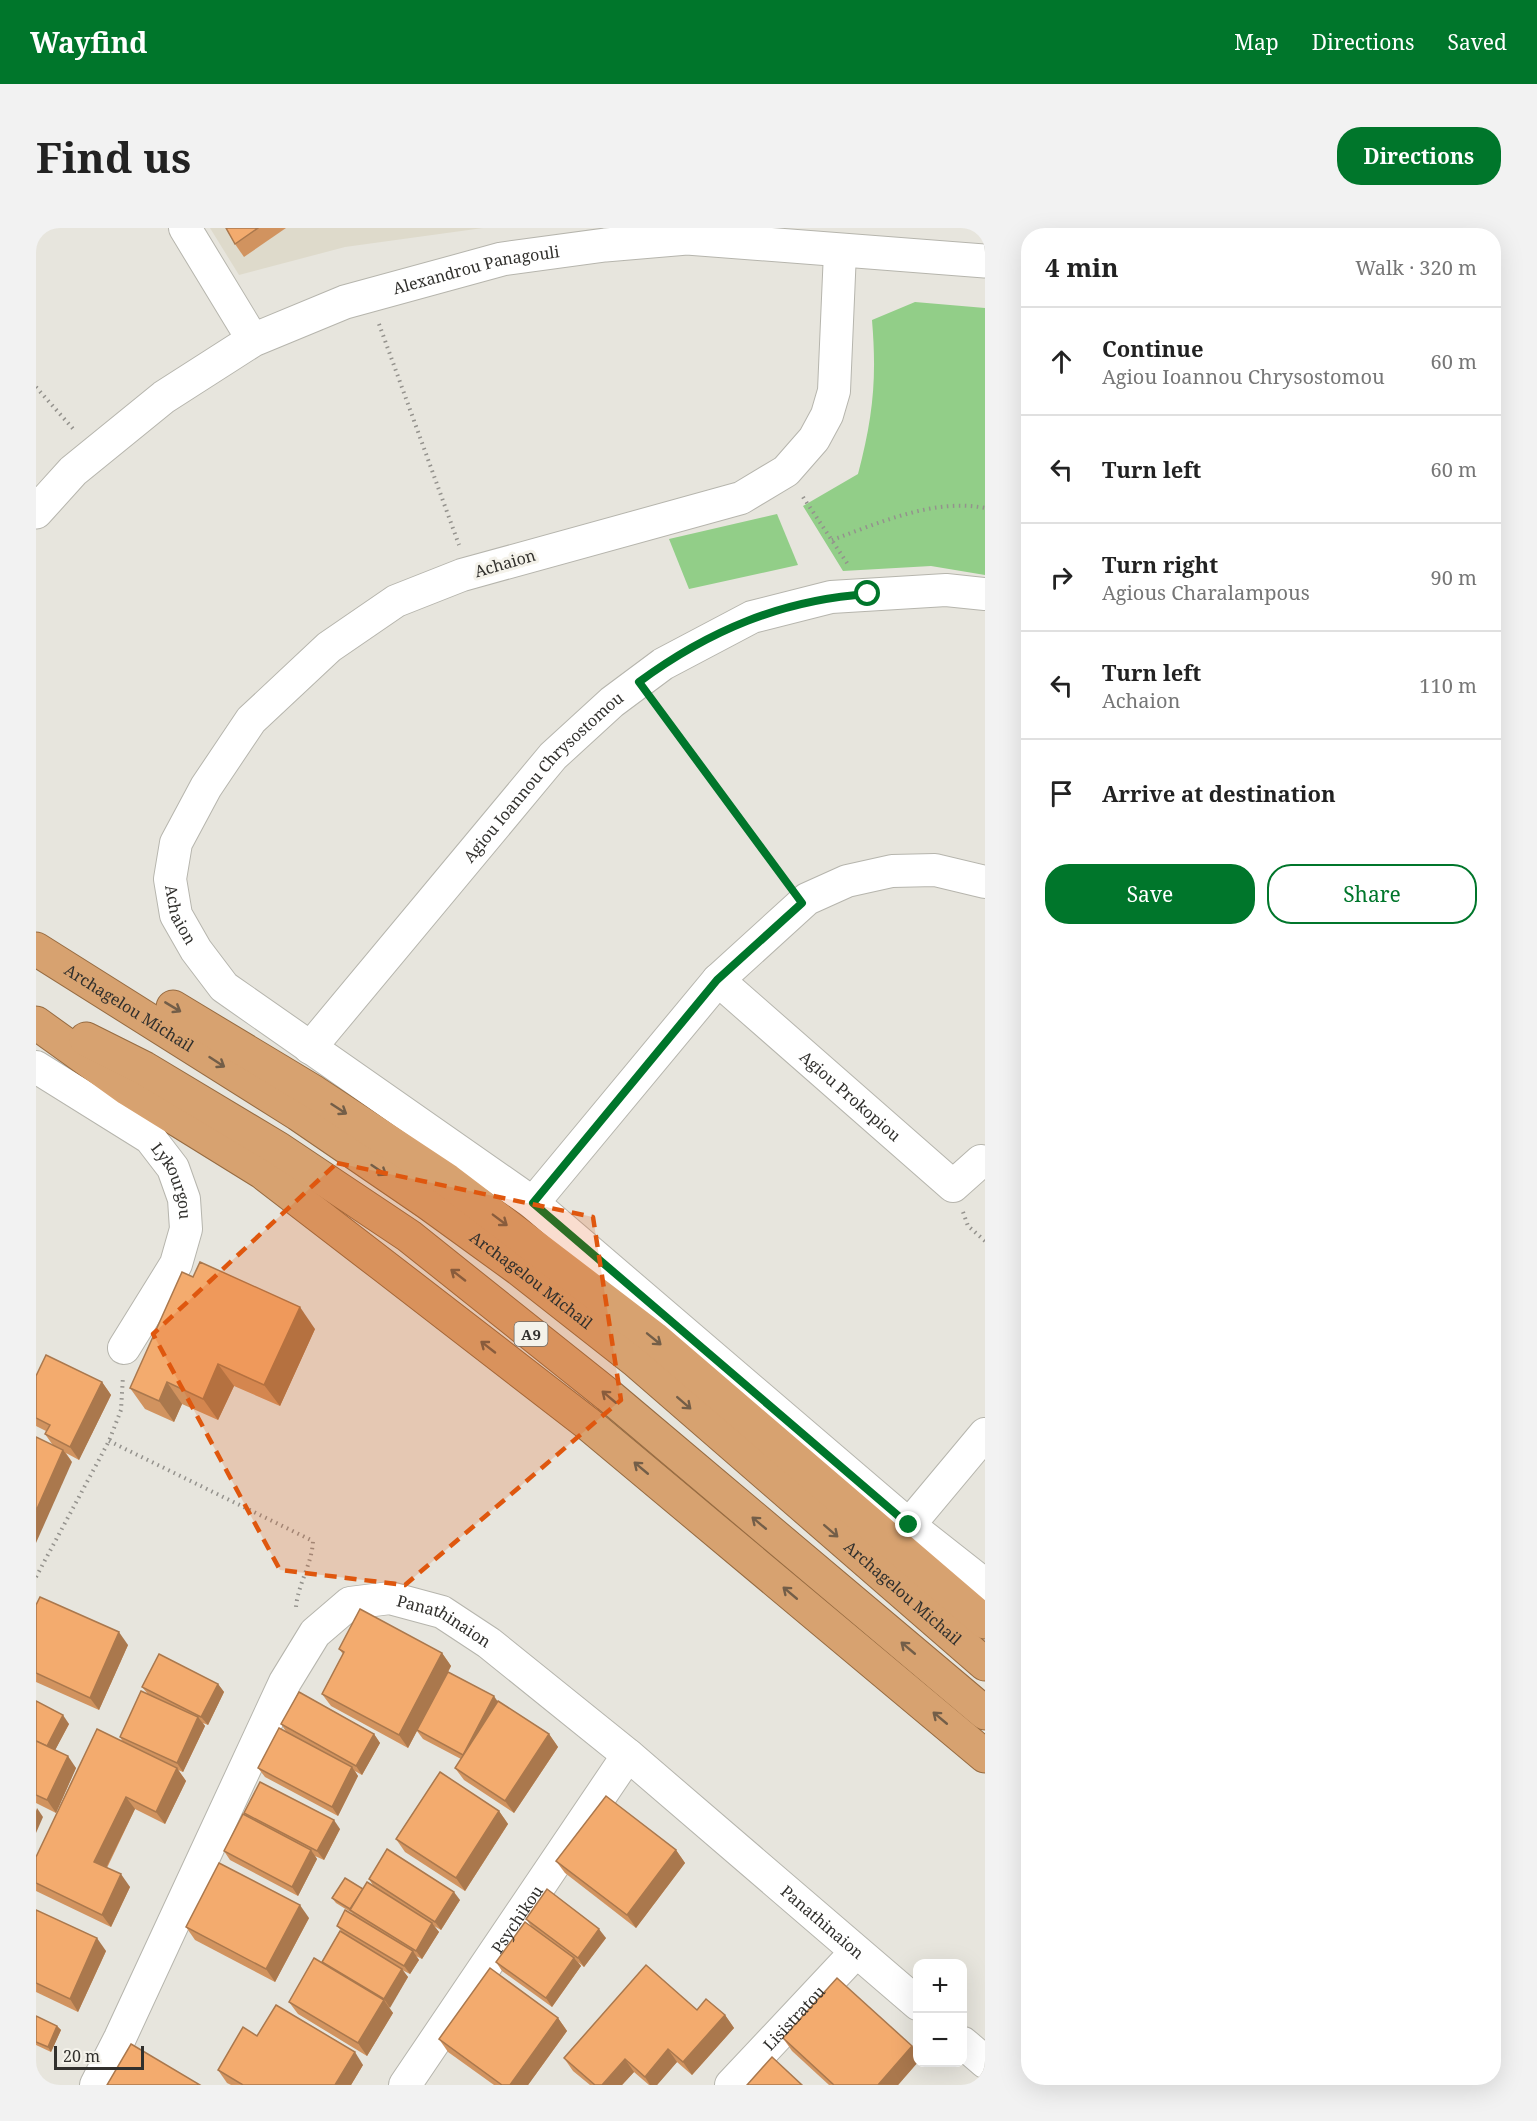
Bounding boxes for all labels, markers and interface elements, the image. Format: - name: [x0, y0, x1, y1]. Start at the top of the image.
- text: Wayfind: [30, 23, 148, 61]
- text: Map: [1234, 28, 1279, 56]
- text: Directions: [1312, 28, 1414, 56]
- text: Saved: [1447, 28, 1507, 56]
- button: Directions: [1337, 127, 1501, 185]
- text: Find us: [36, 128, 191, 185]
- street label: Alexandrou Panagouli: [390, 240, 561, 299]
- text: 4 min: [1045, 249, 1119, 285]
- text: Walk · 320 m: [1355, 254, 1477, 281]
- text: Continue: [1102, 333, 1204, 363]
- icon: ahead: [1045, 345, 1078, 378]
- text: 60 m: [1431, 348, 1477, 375]
- text: Agiou Ioannou Chrysostomou: [1102, 363, 1385, 390]
- icon: left: [1045, 453, 1078, 486]
- text: Turn left: [1102, 454, 1201, 484]
- text: 60 m: [1431, 456, 1477, 483]
- street label: Achaion: [472, 544, 538, 582]
- text: Turn right: [1102, 549, 1218, 579]
- icon: right: [1045, 561, 1078, 594]
- text: 90 m: [1431, 564, 1477, 591]
- text: Agious Charalampous: [1102, 579, 1310, 606]
- route start: [854, 580, 880, 606]
- text: Turn left: [1102, 657, 1201, 687]
- icon: left: [1045, 669, 1078, 702]
- text: 110 m: [1419, 672, 1477, 699]
- street label: Agiou Ioannou Chrysostomou: [458, 686, 628, 867]
- text: Achaion: [1102, 687, 1180, 714]
- icon: arrive: [1045, 777, 1078, 810]
- text: Arrive at destination: [1102, 778, 1336, 808]
- button: Save: [1045, 864, 1255, 924]
- button: Share: [1267, 864, 1477, 924]
- street label: Achaion: [160, 883, 202, 948]
- street label: Archagelou Michail: [60, 959, 198, 1057]
- one-way arrow: [164, 1002, 181, 1014]
- street label: Agiou Prokopiou: [795, 1046, 905, 1146]
- one-way arrow: [208, 1056, 225, 1068]
- one-way arrow: [331, 1103, 347, 1115]
- street label: Lykourgou: [146, 1138, 196, 1220]
- one-way arrow: [371, 1163, 388, 1176]
- one-way arrow: [491, 1214, 507, 1227]
- street label: Archagelou Michail: [466, 1226, 597, 1334]
- one-way arrow: [450, 1268, 466, 1281]
- road number: A9: [514, 1322, 548, 1346]
- one-way arrow: [646, 1332, 661, 1346]
- one-way arrow: [481, 1340, 497, 1353]
- one-way arrow: [602, 1391, 618, 1404]
- one-way arrow: [676, 1396, 691, 1410]
- one-way arrow: [634, 1461, 649, 1475]
- route end: [895, 1511, 921, 1537]
- one-way arrow: [751, 1516, 767, 1529]
- one-way arrow: [823, 1524, 838, 1538]
- street label: Archagelou Michail: [840, 1536, 966, 1650]
- one-way arrow: [783, 1586, 798, 1600]
- street label: Panathinaion: [394, 1589, 495, 1652]
- one-way arrow: [901, 1641, 916, 1655]
- one-way arrow: [933, 1711, 948, 1725]
- street label: Panathinaion: [776, 1880, 869, 1964]
- street label: Psychikou: [486, 1881, 548, 1958]
- map controls: [913, 1959, 967, 2067]
- button: +: [913, 1959, 967, 2013]
- street label: Lisistratou: [758, 1981, 830, 2055]
- button: −: [913, 2013, 967, 2067]
- scale bar: [54, 2043, 144, 2070]
- text: 20 m: [63, 2045, 100, 2067]

